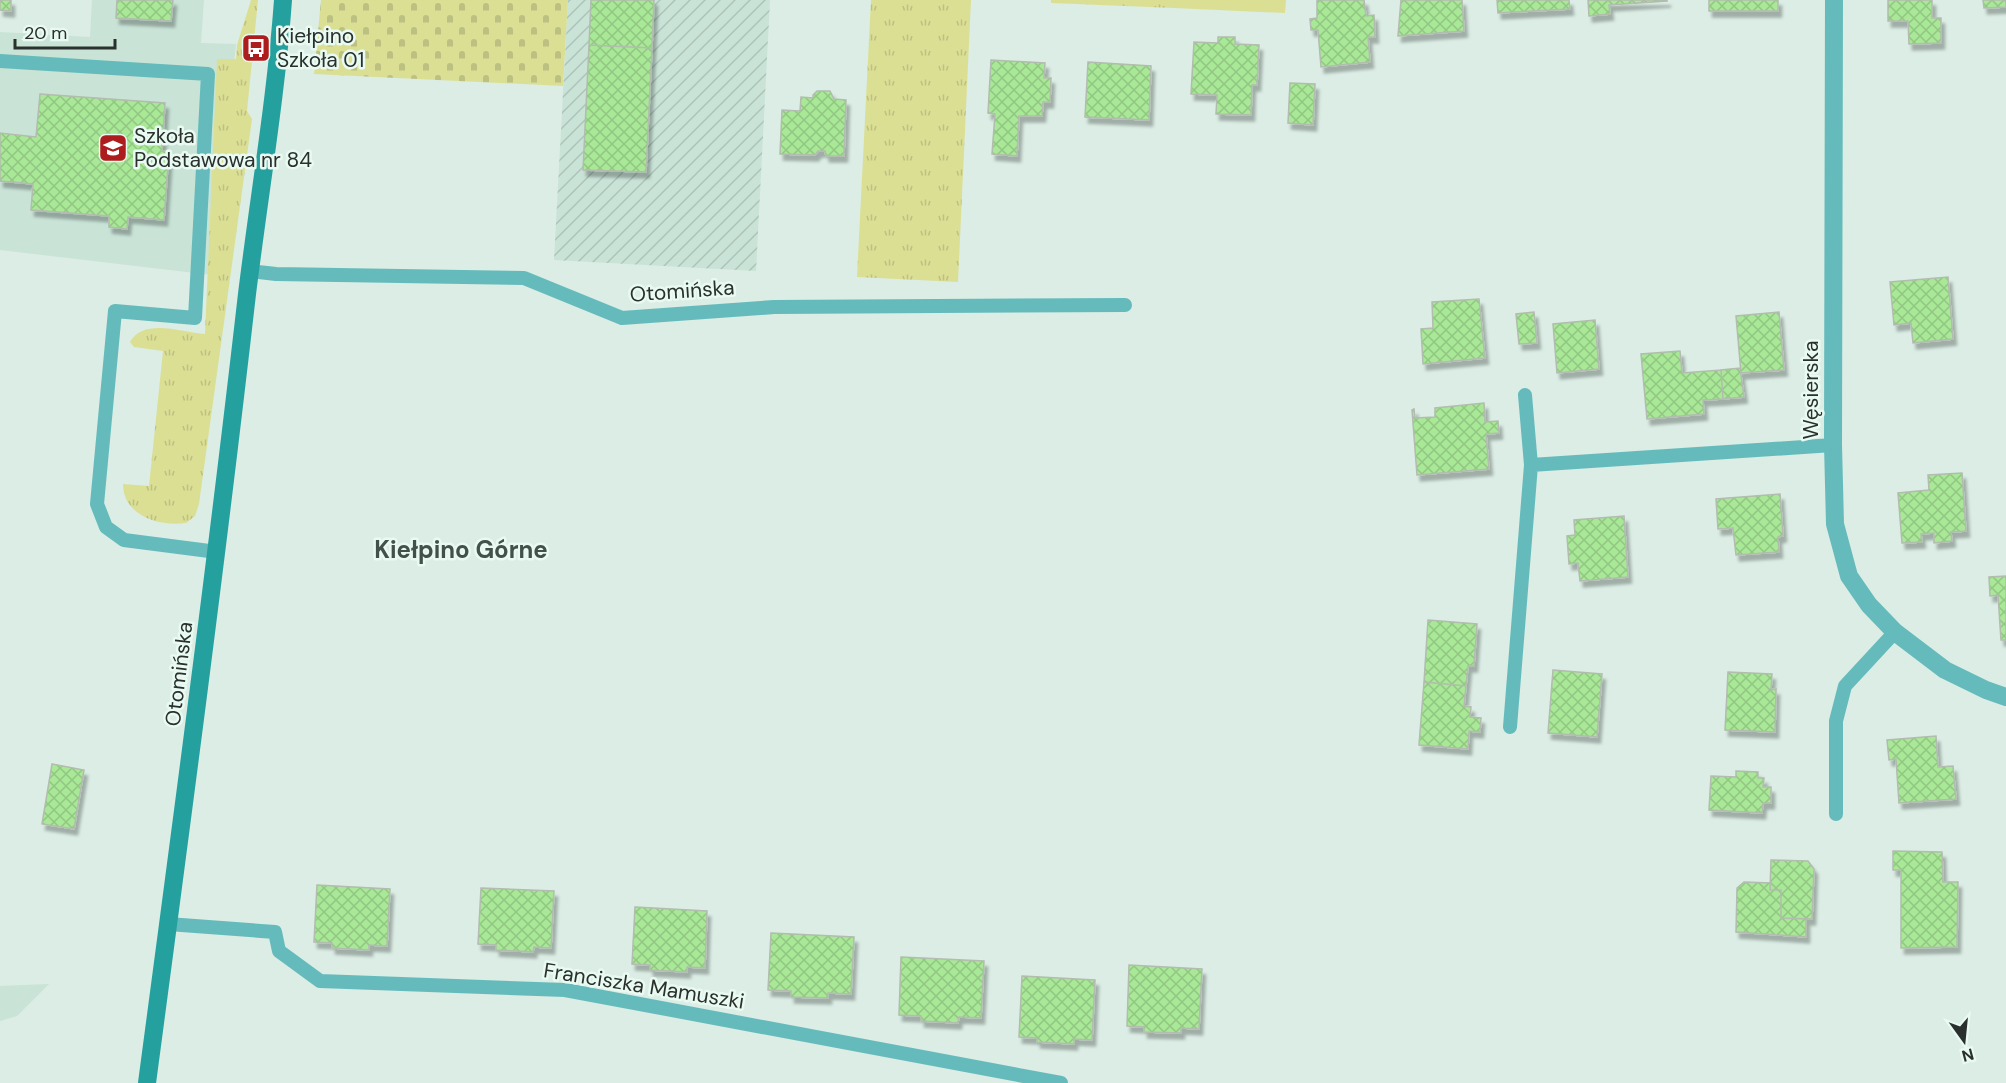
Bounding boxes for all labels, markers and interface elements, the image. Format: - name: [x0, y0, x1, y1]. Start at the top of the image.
- scale bar: [15, 12, 116, 50]
- text: 20 m: [24, 21, 67, 45]
- place label: Kiełpino Szkoła 01: [277, 22, 364, 74]
- bus stop icon: Kiełpino Szkoła 01: [240, 32, 272, 64]
- place label: Szkoła Podstawowa nr 84: [134, 122, 312, 174]
- school or university icon: Szkoła Podstawowa nr 84: [97, 132, 129, 164]
- street label: Otomińska: [629, 273, 735, 309]
- street label: Węsierska: [1797, 341, 1825, 439]
- district label: Kiełpino Górne: [374, 534, 548, 565]
- street label: Otomińska: [159, 620, 199, 728]
- street label: Franciszka Mamuszki: [542, 956, 746, 1016]
- north arrow: [1934, 1011, 1994, 1071]
- text: N: [1959, 1043, 1976, 1067]

